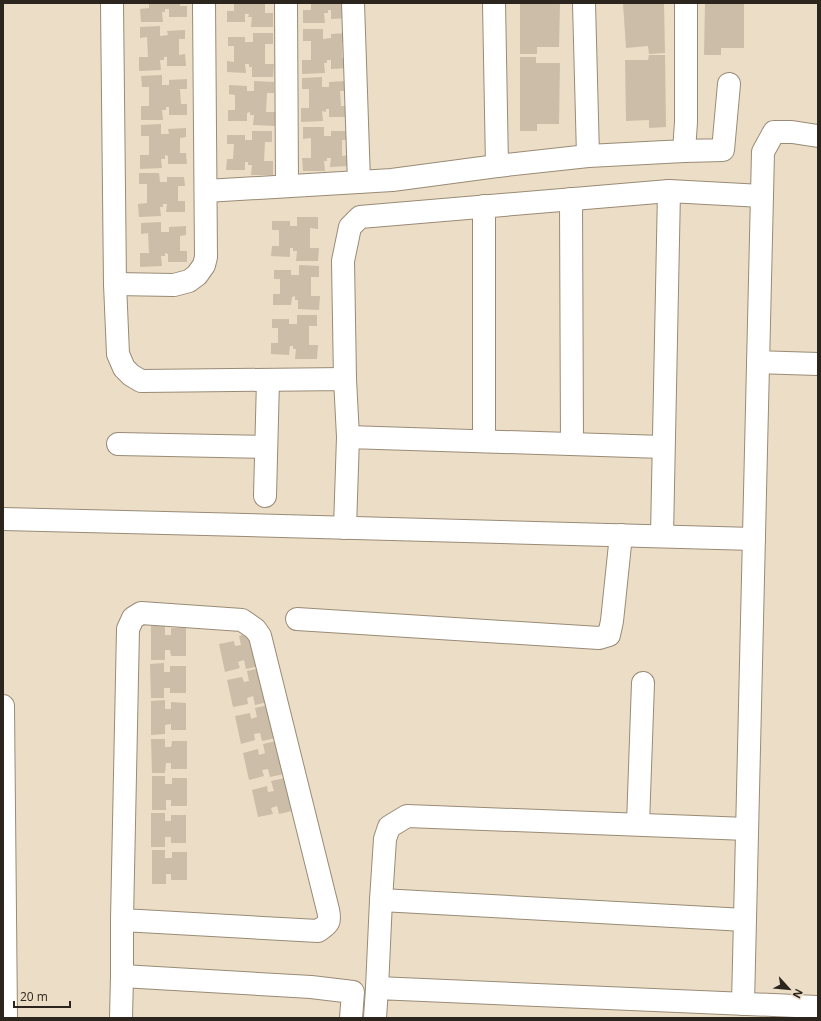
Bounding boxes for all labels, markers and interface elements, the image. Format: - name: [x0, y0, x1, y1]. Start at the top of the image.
- north arrow: [769, 969, 809, 1009]
- scale bar: [14, 983, 70, 1009]
- text: N: [790, 986, 807, 1001]
- text: 20 m: [20, 988, 48, 1005]

